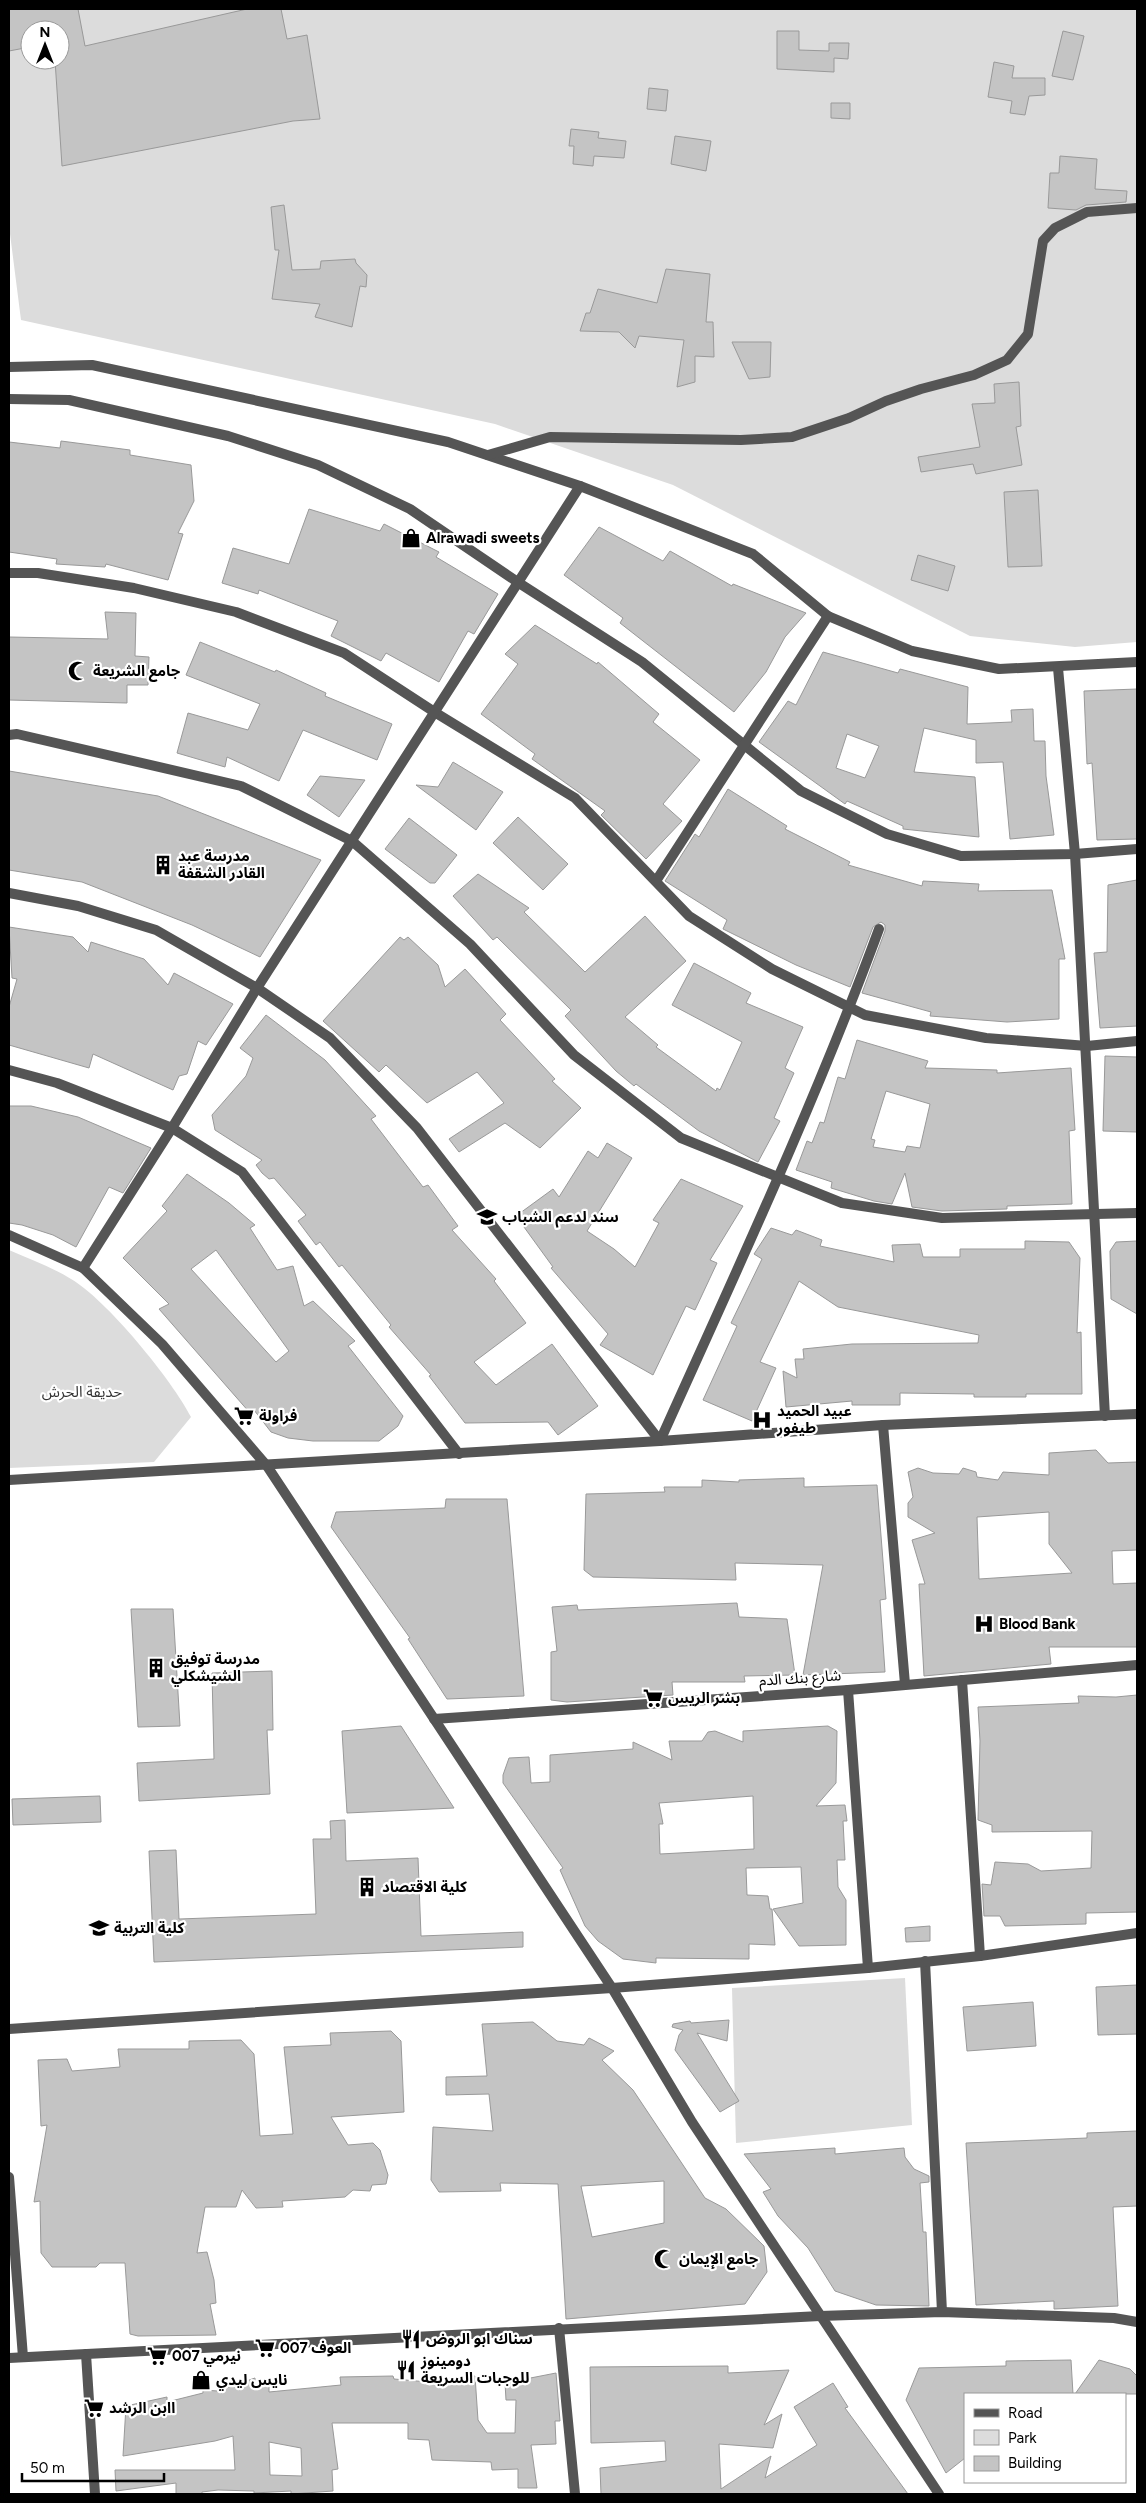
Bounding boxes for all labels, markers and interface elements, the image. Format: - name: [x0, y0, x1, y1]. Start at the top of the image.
- north arrow: [20, 20, 70, 70]
- text: N: [40, 24, 50, 41]
- shop icon: Alrawadi sweets: [400, 527, 422, 549]
- place label: Alrawadi sweets: [426, 529, 540, 547]
- mosque icon: جامع الشريعة: [67, 660, 89, 682]
- place label: جامع الشريعة: [93, 662, 181, 682]
- place label: مدرسة عبد القادر الشقفة: [178, 847, 265, 882]
- building icon: مدرسة عبد القادر الشقفة: [152, 854, 174, 876]
- school or university icon: سند لدعم الشباب: [476, 1206, 498, 1228]
- place label: سند لدعم الشباب: [502, 1208, 619, 1228]
- park label: حديقة الحرش: [42, 1383, 122, 1401]
- place label: عبيد الحميد طيفور: [776, 1402, 852, 1437]
- supermarket icon: فراولة: [233, 1405, 255, 1427]
- place label: فراولة: [259, 1407, 297, 1425]
- hospital icon: عبيد الحميد طيفور: [751, 1409, 773, 1431]
- hospital icon: Blood Bank: [973, 1613, 995, 1635]
- place label: Blood Bank: [999, 1615, 1076, 1633]
- place label: مدرسة توفيق الشيشكلي: [171, 1650, 260, 1687]
- building icon: مدرسة توفيق الشيشكلي: [145, 1657, 167, 1679]
- street label: شارع بنك الدم: [758, 1666, 842, 1693]
- supermarket icon: بشر الريس: [642, 1687, 664, 1709]
- place label: بشر الريس: [668, 1689, 740, 1707]
- building icon: كلية الاقتصاد: [356, 1876, 378, 1898]
- place label: كلية الاقتصاد: [382, 1878, 467, 1896]
- school or university icon: كلية التربية: [88, 1917, 110, 1939]
- place label: كلية التربية: [114, 1919, 184, 1937]
- mosque icon: جامع الإيمان: [653, 2248, 675, 2270]
- place label: جامع الإيمان: [679, 2250, 759, 2270]
- restaurant icon: سناك ابو الروض: [400, 2328, 422, 2350]
- place label: سناك ابو الروض: [426, 2330, 533, 2348]
- supermarket icon: العوف 007: [254, 2337, 276, 2359]
- place label: العوف 007: [280, 2339, 351, 2357]
- supermarket icon: نيرمي 007: [146, 2345, 168, 2367]
- place label: نيرمي 007: [172, 2347, 241, 2367]
- place label: دومينوز للوجبات السريعة: [420, 2352, 530, 2387]
- restaurant icon: دومينوز للوجبات السريعة: [395, 2359, 417, 2381]
- shop icon: نايس ليدي: [190, 2369, 212, 2391]
- place label: نايس ليدي: [216, 2371, 288, 2391]
- legend: [964, 2393, 1126, 2483]
- supermarket icon: اابن الرشد: [83, 2397, 105, 2419]
- place label: اابن الرشد: [109, 2399, 175, 2417]
- text: Road: [1008, 2404, 1043, 2422]
- text: Park: [1008, 2429, 1037, 2447]
- scale bar: [22, 2450, 165, 2482]
- text: Building: [1008, 2454, 1062, 2472]
- text: 50 m: [30, 2459, 65, 2477]

